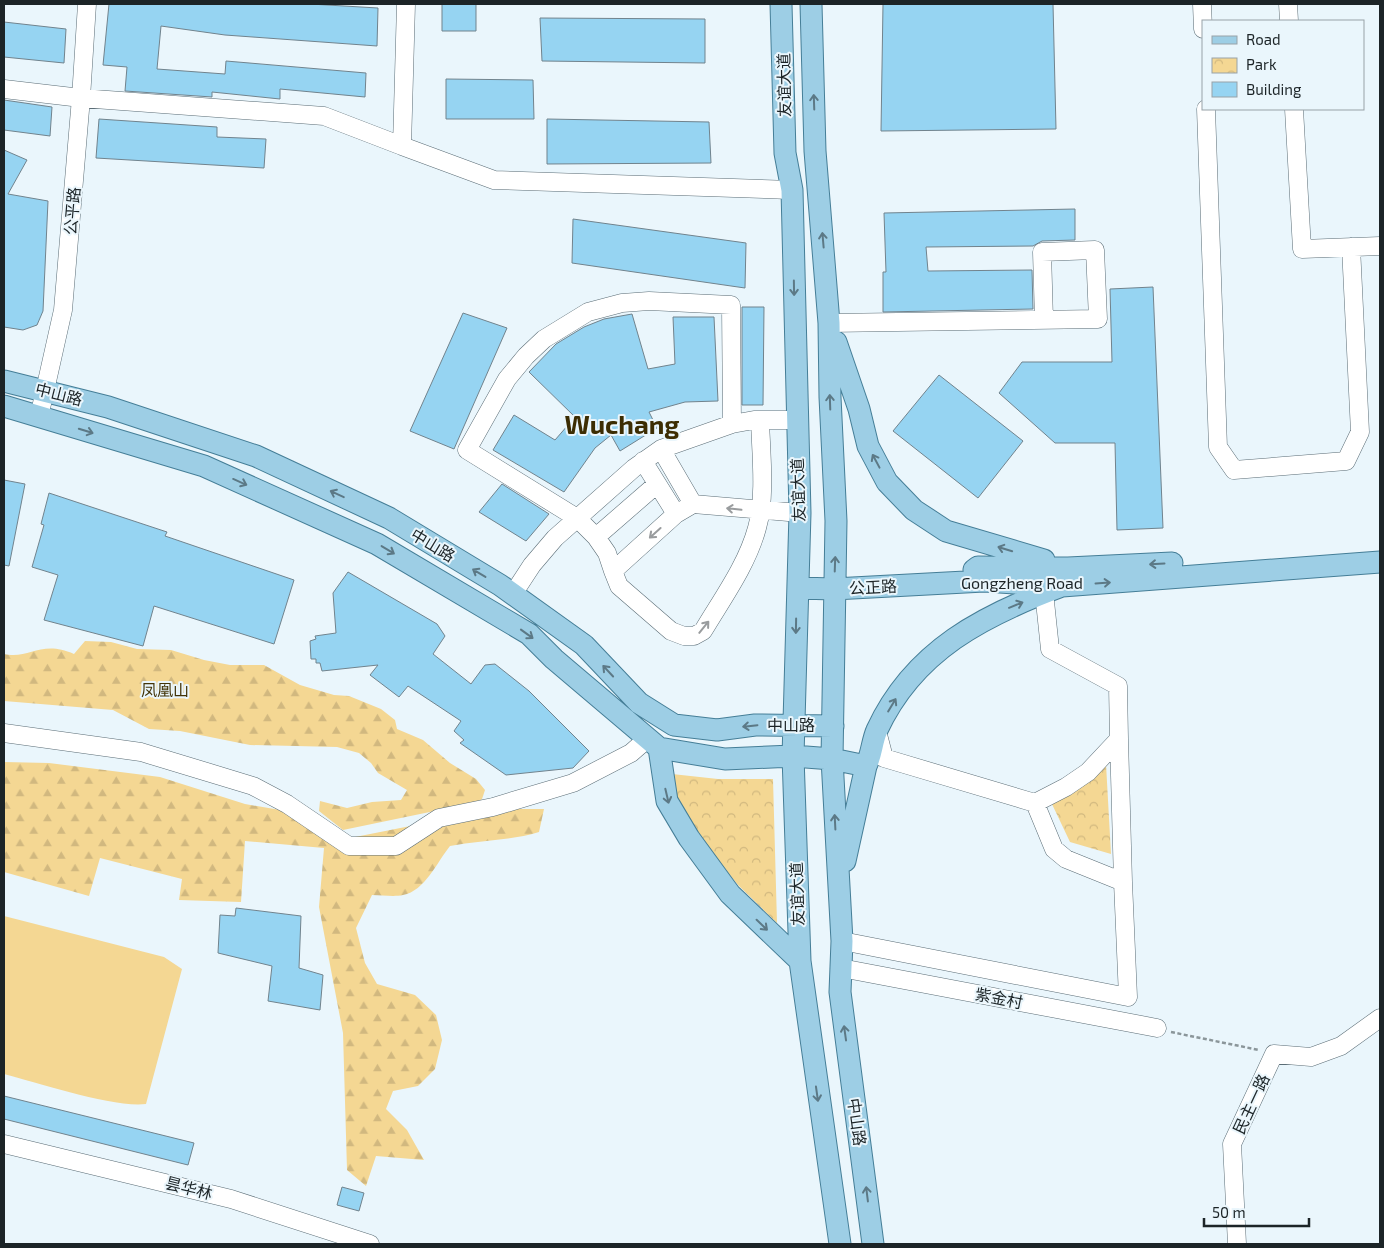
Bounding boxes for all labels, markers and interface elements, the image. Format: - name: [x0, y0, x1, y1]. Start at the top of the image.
- legend: [1202, 20, 1364, 110]
- text: Road: [1246, 30, 1281, 48]
- street label: 友谊大道: [773, 53, 794, 117]
- text: Park: [1246, 55, 1277, 73]
- text: Building: [1246, 80, 1302, 98]
- one-way arrow: [809, 95, 819, 111]
- street label: 公平路: [60, 186, 83, 236]
- one-way arrow: [818, 232, 827, 248]
- one-way arrow: [789, 280, 799, 296]
- street label: 中山路: [34, 378, 85, 409]
- one-way arrow: [826, 394, 835, 410]
- district label: Wuchang: [565, 408, 679, 439]
- one-way arrow: [78, 426, 94, 436]
- one-way arrow: [871, 454, 880, 469]
- street label: 友谊大道: [787, 458, 808, 522]
- one-way arrow: [232, 478, 247, 488]
- one-way arrow: [330, 489, 345, 498]
- one-way arrow: [726, 504, 742, 513]
- street label: 中山路: [408, 524, 459, 565]
- one-way arrow: [648, 528, 661, 539]
- one-way arrow: [997, 543, 1013, 553]
- one-way arrow: [380, 545, 395, 555]
- one-way arrow: [830, 557, 839, 573]
- one-way arrow: [1149, 560, 1165, 569]
- one-way arrow: [473, 567, 487, 577]
- street label: Gongzheng Road: [961, 573, 1083, 592]
- street label: 公正路: [849, 576, 897, 597]
- one-way arrow: [1094, 578, 1110, 587]
- one-way arrow: [1007, 600, 1023, 609]
- one-way arrow: [791, 617, 801, 633]
- one-way arrow: [699, 620, 710, 633]
- one-way arrow: [520, 629, 534, 639]
- one-way arrow: [602, 664, 614, 677]
- park label: 凤凰山: [141, 680, 189, 699]
- one-way arrow: [888, 698, 898, 712]
- street label: 中山路: [767, 715, 815, 734]
- one-way arrow: [742, 721, 758, 731]
- one-way arrow: [663, 787, 672, 803]
- one-way arrow: [831, 814, 840, 830]
- street label: 友谊大道: [786, 862, 807, 926]
- one-way arrow: [756, 919, 769, 931]
- street label: 紫金村: [974, 984, 1024, 1011]
- one-way arrow: [840, 1025, 850, 1041]
- street label: 民主一路: [1228, 1071, 1273, 1137]
- one-way arrow: [812, 1085, 822, 1101]
- street label: 中山路: [845, 1097, 870, 1147]
- street label: 昙华林: [164, 1172, 215, 1203]
- one-way arrow: [861, 1186, 871, 1202]
- scale bar: [1204, 1196, 1309, 1228]
- text: 50 m: [1212, 1203, 1246, 1221]

